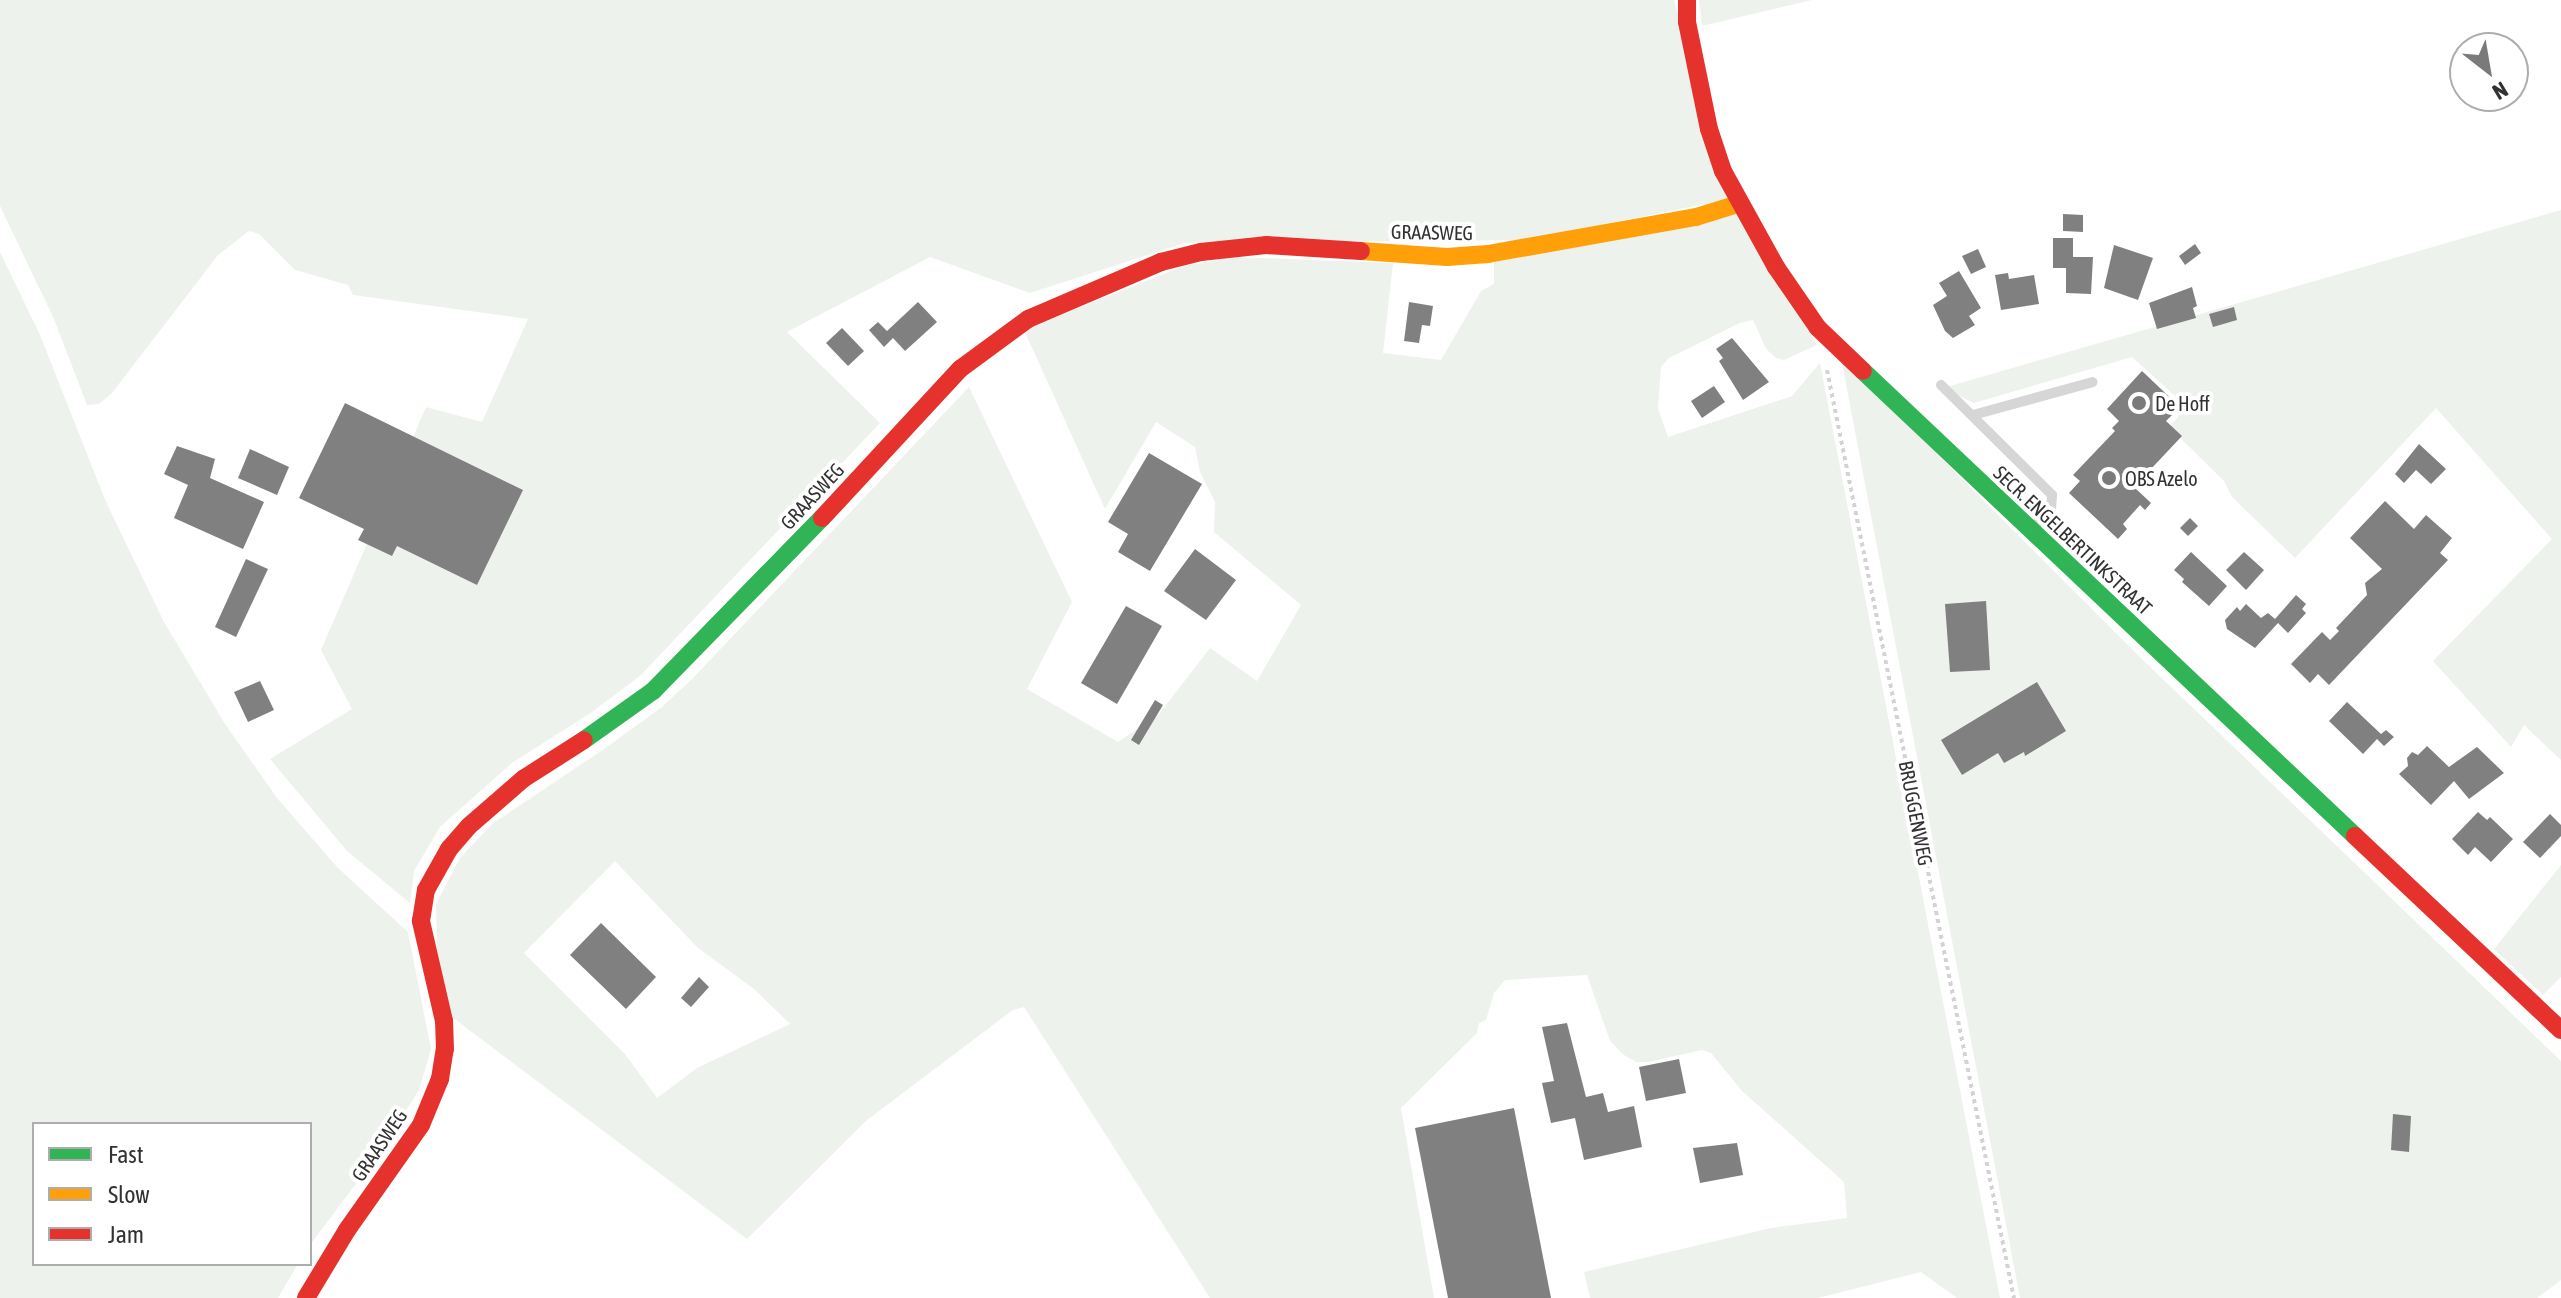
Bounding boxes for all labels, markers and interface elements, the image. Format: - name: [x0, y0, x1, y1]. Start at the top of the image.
- north arrow: [2449, 32, 2529, 112]
- text: N: [2488, 76, 2513, 105]
- street label: GRAASWEG: [1391, 219, 1473, 245]
- place label: De Hoff: [2155, 391, 2210, 415]
- marker: De Hoff: [2130, 394, 2148, 412]
- street label: GRAASWEG: [775, 458, 849, 534]
- street label: SECR. ENGELBERTINKSTRAAT: [1989, 460, 2157, 620]
- place label: OBS Azelo: [2125, 466, 2198, 490]
- marker: OBS Azelo: [2100, 469, 2118, 487]
- street label: BRUGGENWEG: [1894, 758, 1938, 868]
- street label: GRAASWEG: [346, 1104, 412, 1186]
- legend: [32, 1122, 312, 1266]
- text: Fast: [108, 1141, 144, 1168]
- text: Slow: [108, 1181, 150, 1208]
- text: Jam: [108, 1221, 144, 1248]

